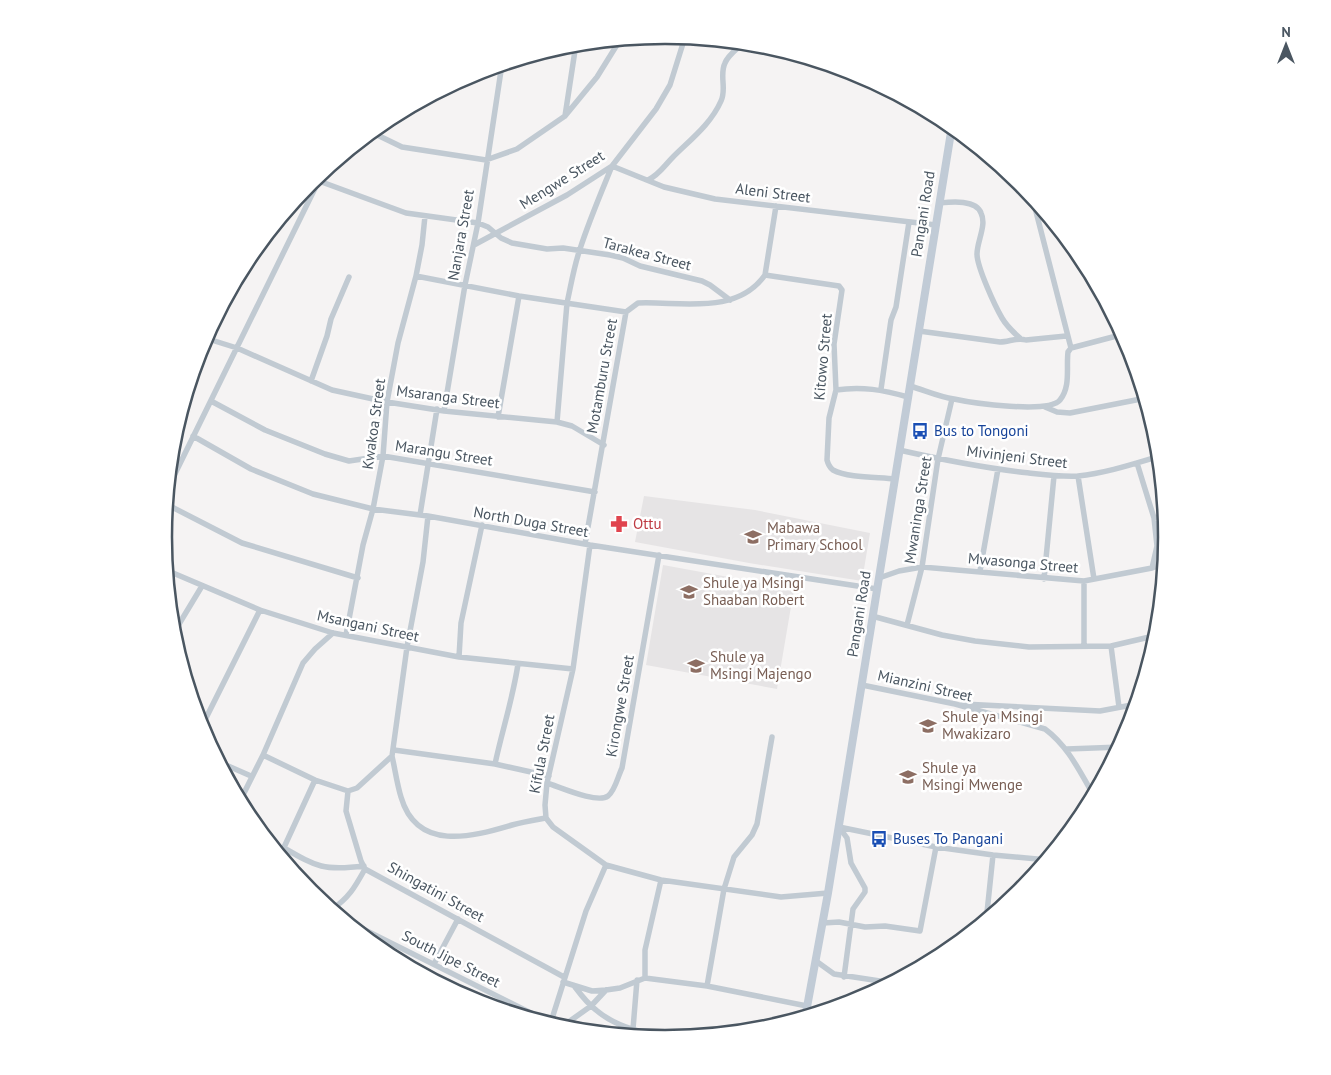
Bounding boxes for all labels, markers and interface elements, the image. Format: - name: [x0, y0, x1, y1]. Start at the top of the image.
- north arrow: [1261, 20, 1311, 70]
- text: N: [1281, 23, 1291, 41]
- street label: Mengwe Street: [516, 146, 608, 213]
- street label: Pangani Road: [906, 169, 939, 258]
- street label: Aleni Street: [735, 178, 812, 207]
- street label: Nanjara Street: [443, 188, 478, 282]
- street label: Tarakea Street: [601, 233, 694, 274]
- street label: Kitowo Street: [809, 313, 836, 401]
- street label: Motamburu Street: [582, 317, 621, 435]
- street label: Kwakoa Street: [358, 377, 389, 471]
- street label: Msaranga Street: [395, 381, 501, 412]
- bus stop icon: Bus to Tongoni: [910, 421, 930, 441]
- place label: Bus to Tongoni: [934, 421, 1029, 440]
- street label: Marangu Street: [394, 435, 494, 470]
- street label: Mivinjeni Street: [966, 441, 1069, 472]
- street label: Mwaninga Street: [900, 455, 935, 565]
- street label: North Duga Street: [472, 502, 590, 541]
- pharmacy icon: Ottu: [609, 514, 629, 534]
- place label: Ottu: [633, 514, 662, 533]
- place label: Mabawa Primary School: [767, 518, 863, 554]
- school or university icon: Mabawa Primary School: [743, 527, 763, 547]
- street label: Mwasonga Street: [967, 548, 1079, 577]
- street label: Pangani Road: [842, 569, 875, 658]
- place label: Shule ya Msingi Shaaban Robert: [703, 573, 804, 609]
- school or university icon: Shule ya Msingi Shaaban Robert: [679, 582, 699, 602]
- street label: Msangani Street: [315, 605, 421, 646]
- place label: Shule ya Msingi Majengo: [710, 647, 812, 683]
- street label: Kirongwe Street: [601, 653, 638, 758]
- school or university icon: Shule ya Msingi Majengo: [686, 656, 706, 676]
- street label: Mianzini Street: [876, 665, 974, 706]
- place label: Shule ya Msingi Mwakizaro: [942, 707, 1043, 743]
- street label: Kifula Street: [525, 713, 558, 795]
- school or university icon: Shule ya Msingi Mwakizaro: [918, 716, 938, 736]
- place label: Shule ya Msingi Mwenge: [922, 758, 1023, 794]
- school or university icon: Shule ya Msingi Mwenge: [898, 767, 918, 787]
- bus stop icon: Buses To Pangani: [869, 829, 889, 849]
- place label: Buses To Pangani: [893, 829, 1003, 848]
- street label: Shingatini Street: [385, 857, 488, 926]
- street label: South Jipe Street: [399, 926, 504, 991]

